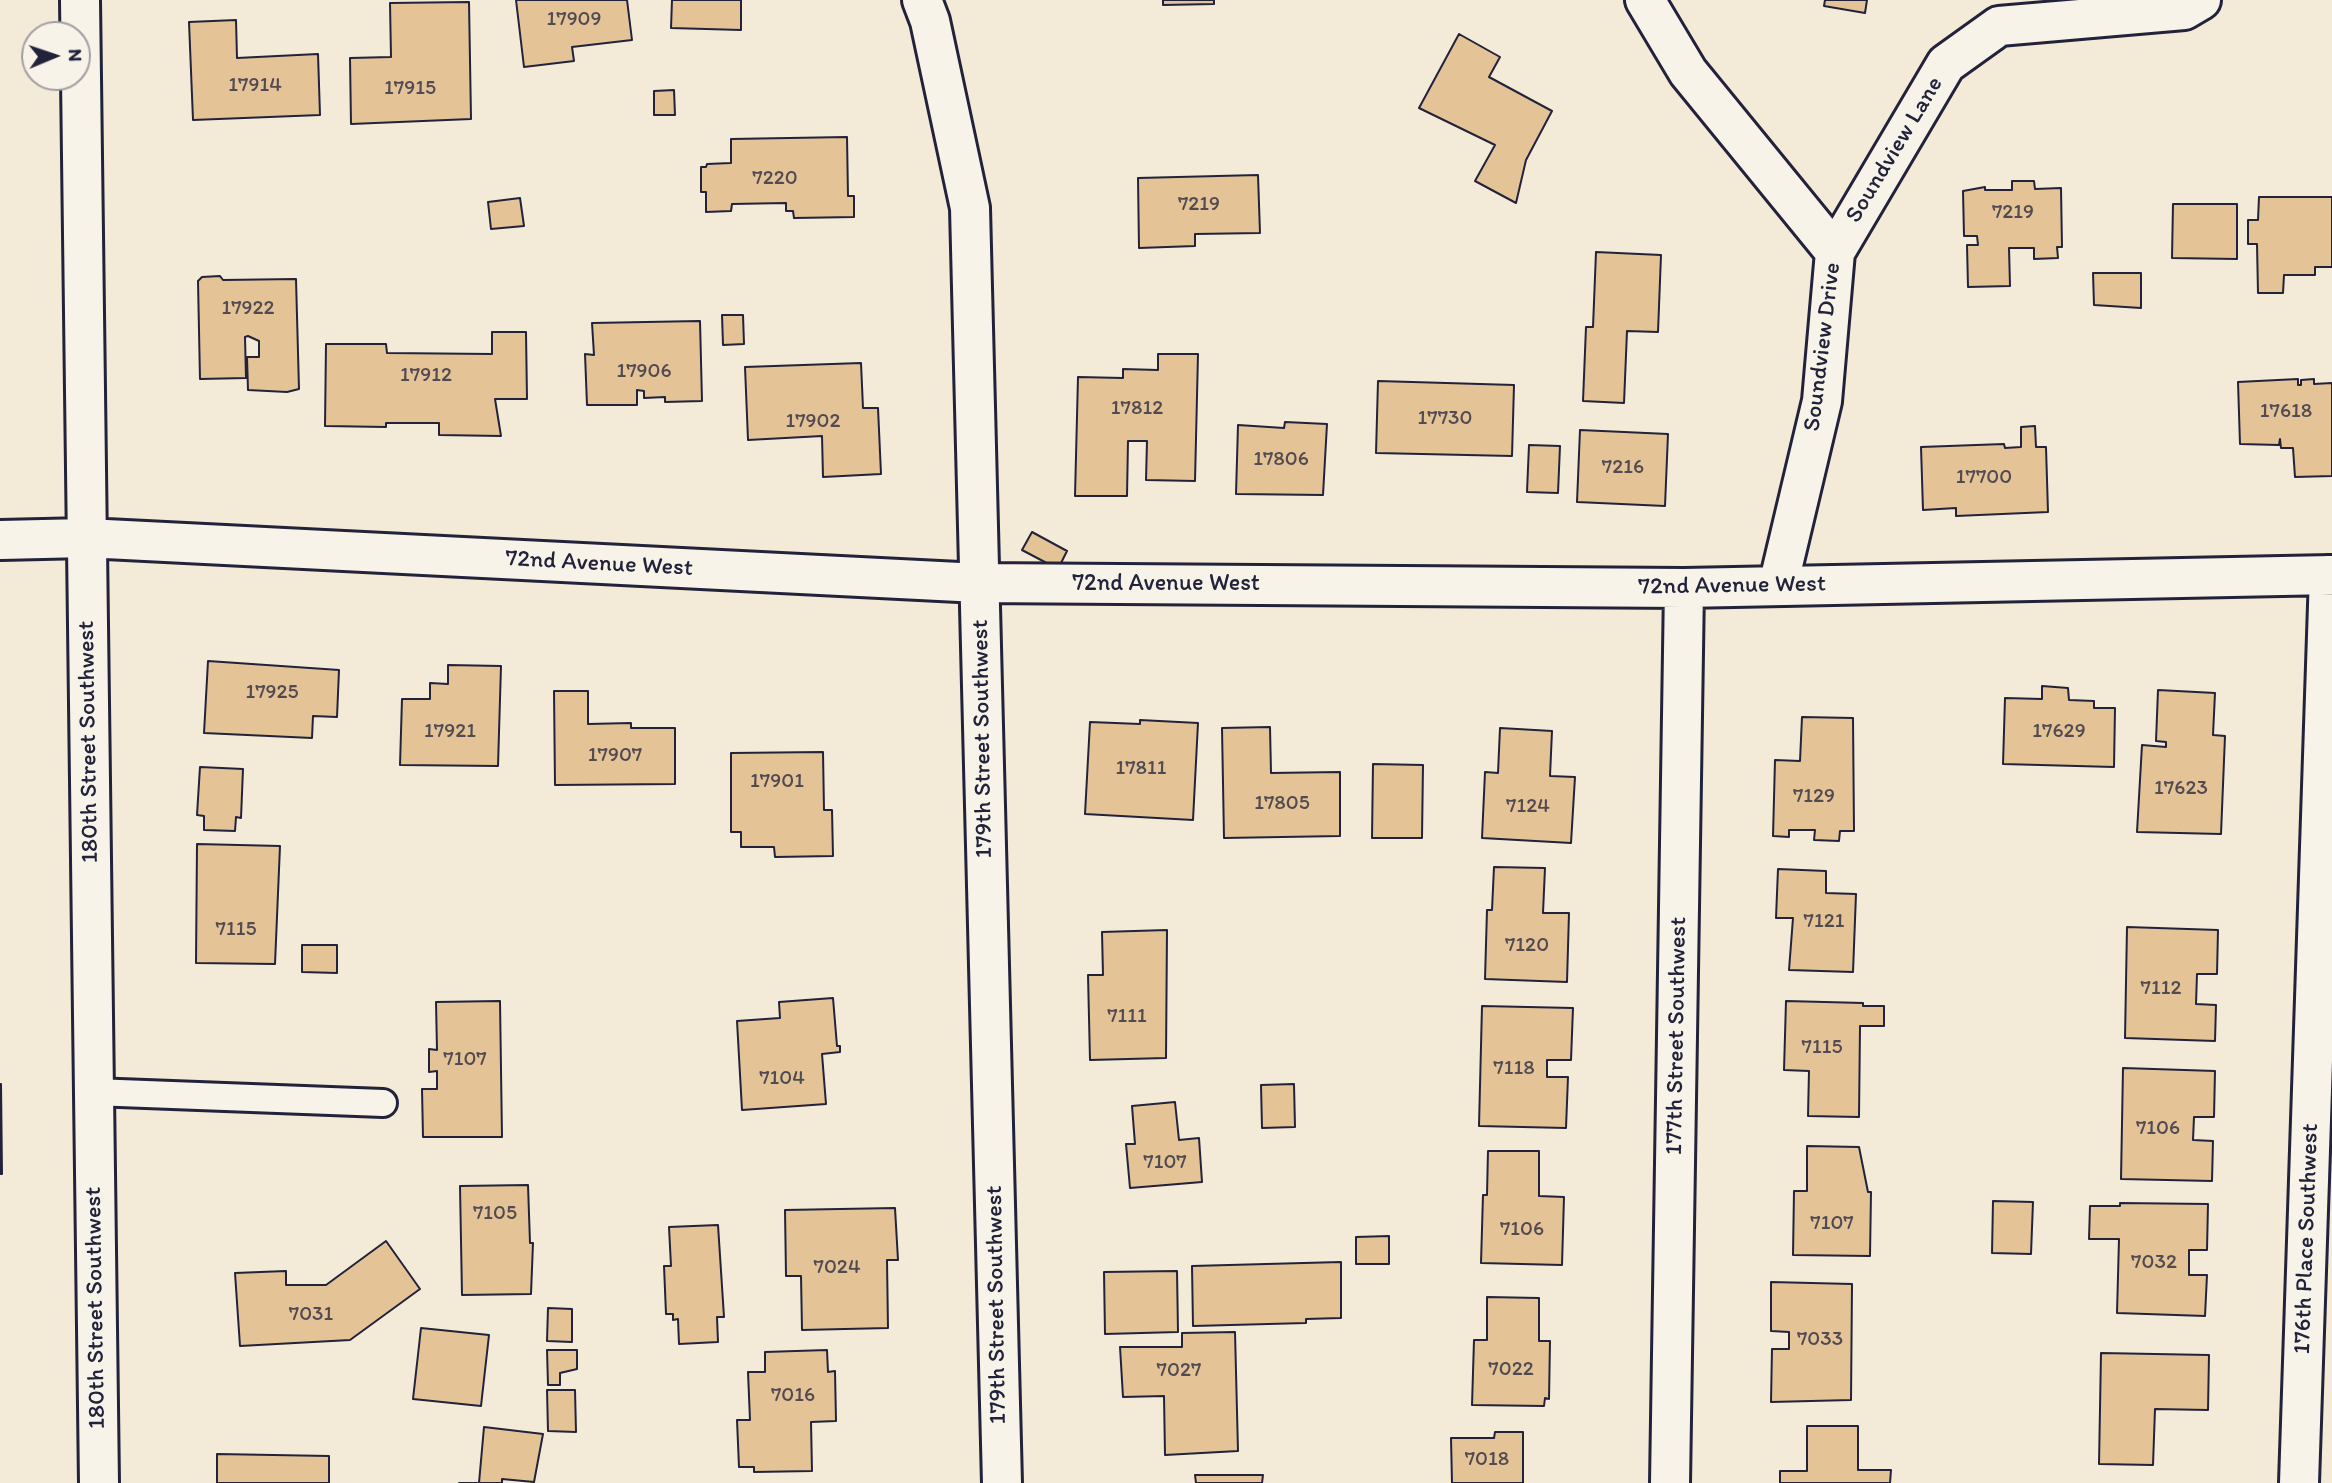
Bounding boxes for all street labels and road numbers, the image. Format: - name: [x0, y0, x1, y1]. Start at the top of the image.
- street label: Soundview Lane: [1840, 72, 1950, 228]
- street label: Soundview Drive: [1798, 261, 1848, 433]
- street label: 72nd Avenue West: [505, 545, 693, 583]
- street label: 72nd Avenue West: [1072, 570, 1260, 598]
- street label: 72nd Avenue West: [1638, 570, 1826, 602]
- street label: 179th Street Southwest: [967, 619, 999, 859]
- street label: 180th Street Southwest: [72, 621, 106, 863]
- street label: 177th Street Southwest: [1661, 917, 1693, 1155]
- street label: 176th Place Southwest: [2289, 1123, 2325, 1355]
- street label: 179th Street Southwest: [981, 1185, 1013, 1425]
- street label: 180th Street Southwest: [79, 1187, 113, 1429]

